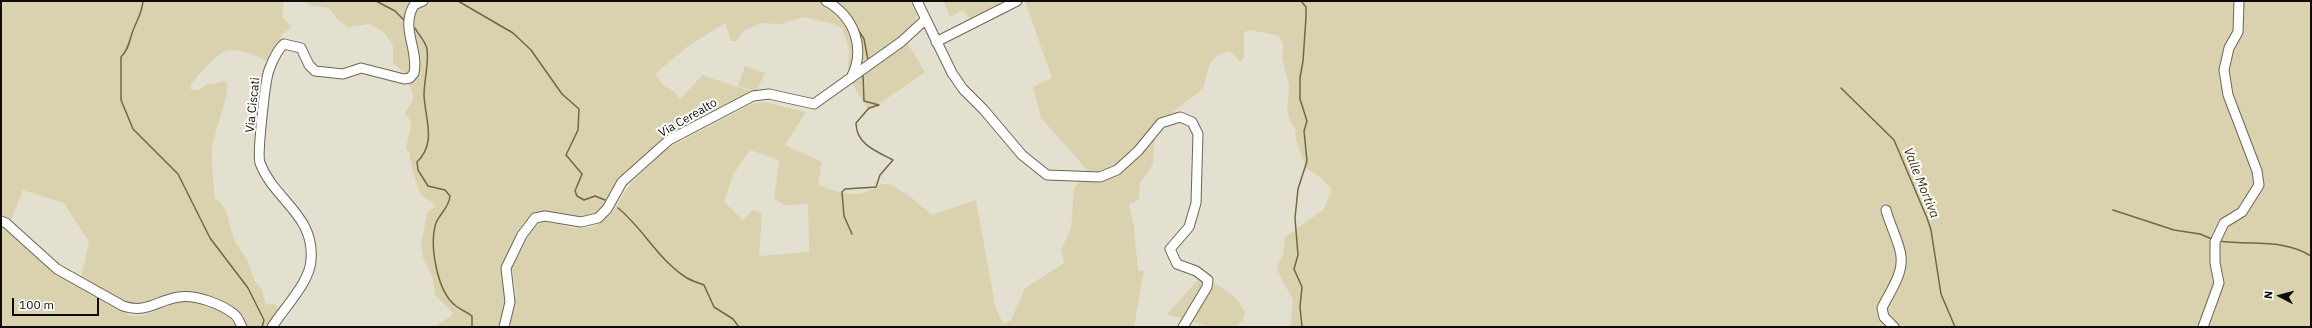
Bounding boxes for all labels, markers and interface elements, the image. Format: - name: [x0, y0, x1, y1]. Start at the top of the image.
- street label: Via Ciscati: [243, 77, 263, 133]
- street label: Via Cerealto: [656, 96, 720, 140]
- water label: Valle Mortiva: [1900, 145, 1942, 221]
- north arrow: [2260, 276, 2300, 316]
- scale bar: [14, 290, 101, 316]
- text: N: [2261, 290, 2275, 299]
- text: 100 m: [19, 297, 54, 312]

